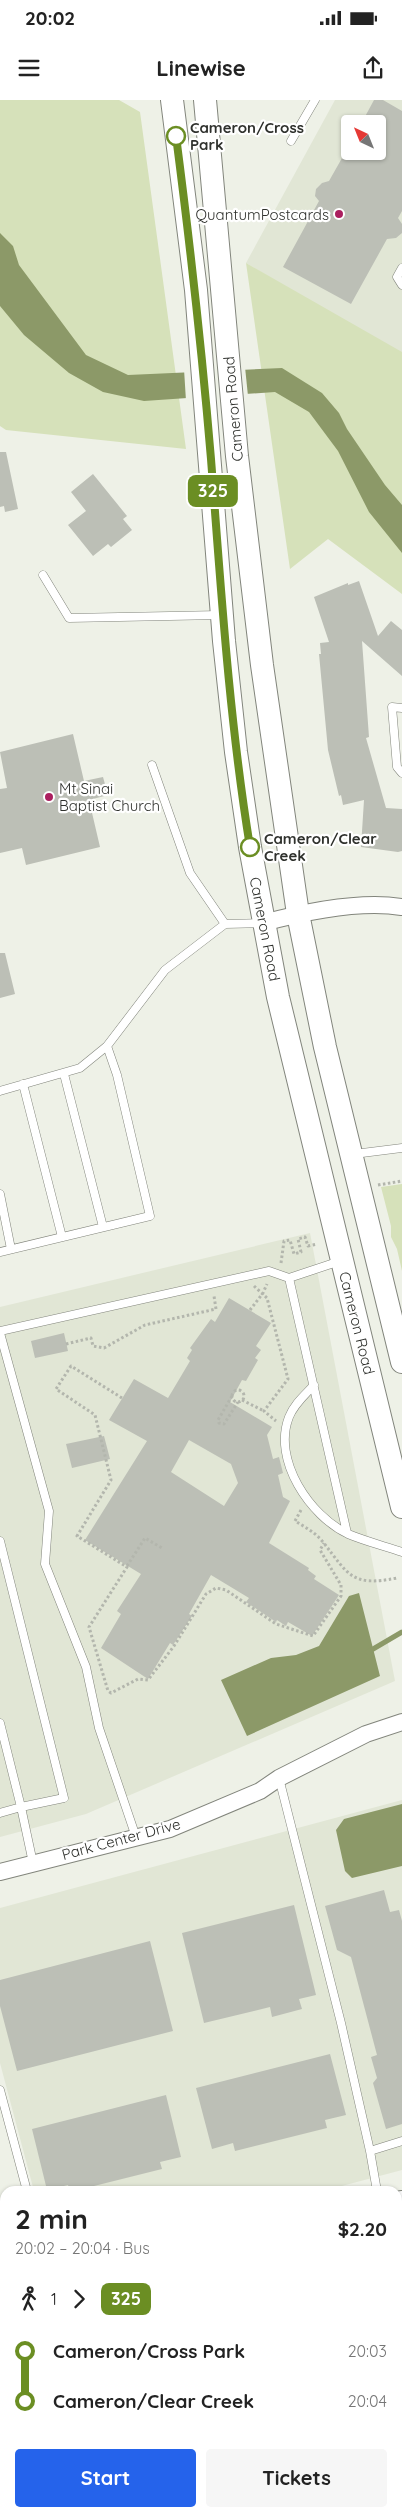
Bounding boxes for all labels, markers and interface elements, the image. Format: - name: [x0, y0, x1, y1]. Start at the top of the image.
- text: 20:02: [25, 6, 75, 30]
- icon: menu: [15, 54, 43, 82]
- text: Linewise: [156, 54, 246, 82]
- icon: share: [359, 54, 387, 82]
- north arrow: [341, 115, 386, 160]
- map controls: [341, 115, 386, 160]
- place label: Cameron/Cross Park: [190, 118, 304, 154]
- marker: Cameron/Cross Park: [166, 126, 186, 146]
- place label: QuantumPostcards: [195, 205, 329, 224]
- marker: QuantumPostcards: [333, 208, 345, 220]
- street label: Cameron Road: [219, 356, 247, 462]
- line badge: 325: [184, 475, 242, 507]
- text: 325: [198, 479, 228, 502]
- place label: Mt Sinai Baptist Church: [59, 779, 160, 815]
- marker: Mt Sinai Baptist Church: [43, 791, 55, 803]
- place label: Cameron/Clear Creek: [264, 829, 377, 865]
- marker: Cameron/Clear Creek: [240, 837, 260, 857]
- street label: Cameron Road: [246, 875, 284, 983]
- street label: Cameron Road: [335, 1270, 379, 1376]
- street label: Park Center Drive: [59, 1814, 183, 1864]
- text: 2 min: [15, 2201, 88, 2236]
- text: $2.20: [338, 2217, 387, 2241]
- text: 20:02 – 20:04 · Bus: [15, 2238, 150, 2258]
- icon: walk: [15, 2285, 43, 2313]
- icon: forward: [65, 2285, 93, 2313]
- text: 325: [111, 2287, 141, 2310]
- text: 1: [51, 2289, 57, 2309]
- text: Cameron/Cross Park: [53, 2339, 245, 2363]
- text: 20:03: [348, 2341, 387, 2361]
- text: Cameron/Clear Creek: [53, 2389, 254, 2413]
- text: 20:04: [348, 2391, 387, 2411]
- button: Start: [15, 2449, 196, 2507]
- button: Tickets: [206, 2449, 387, 2507]

